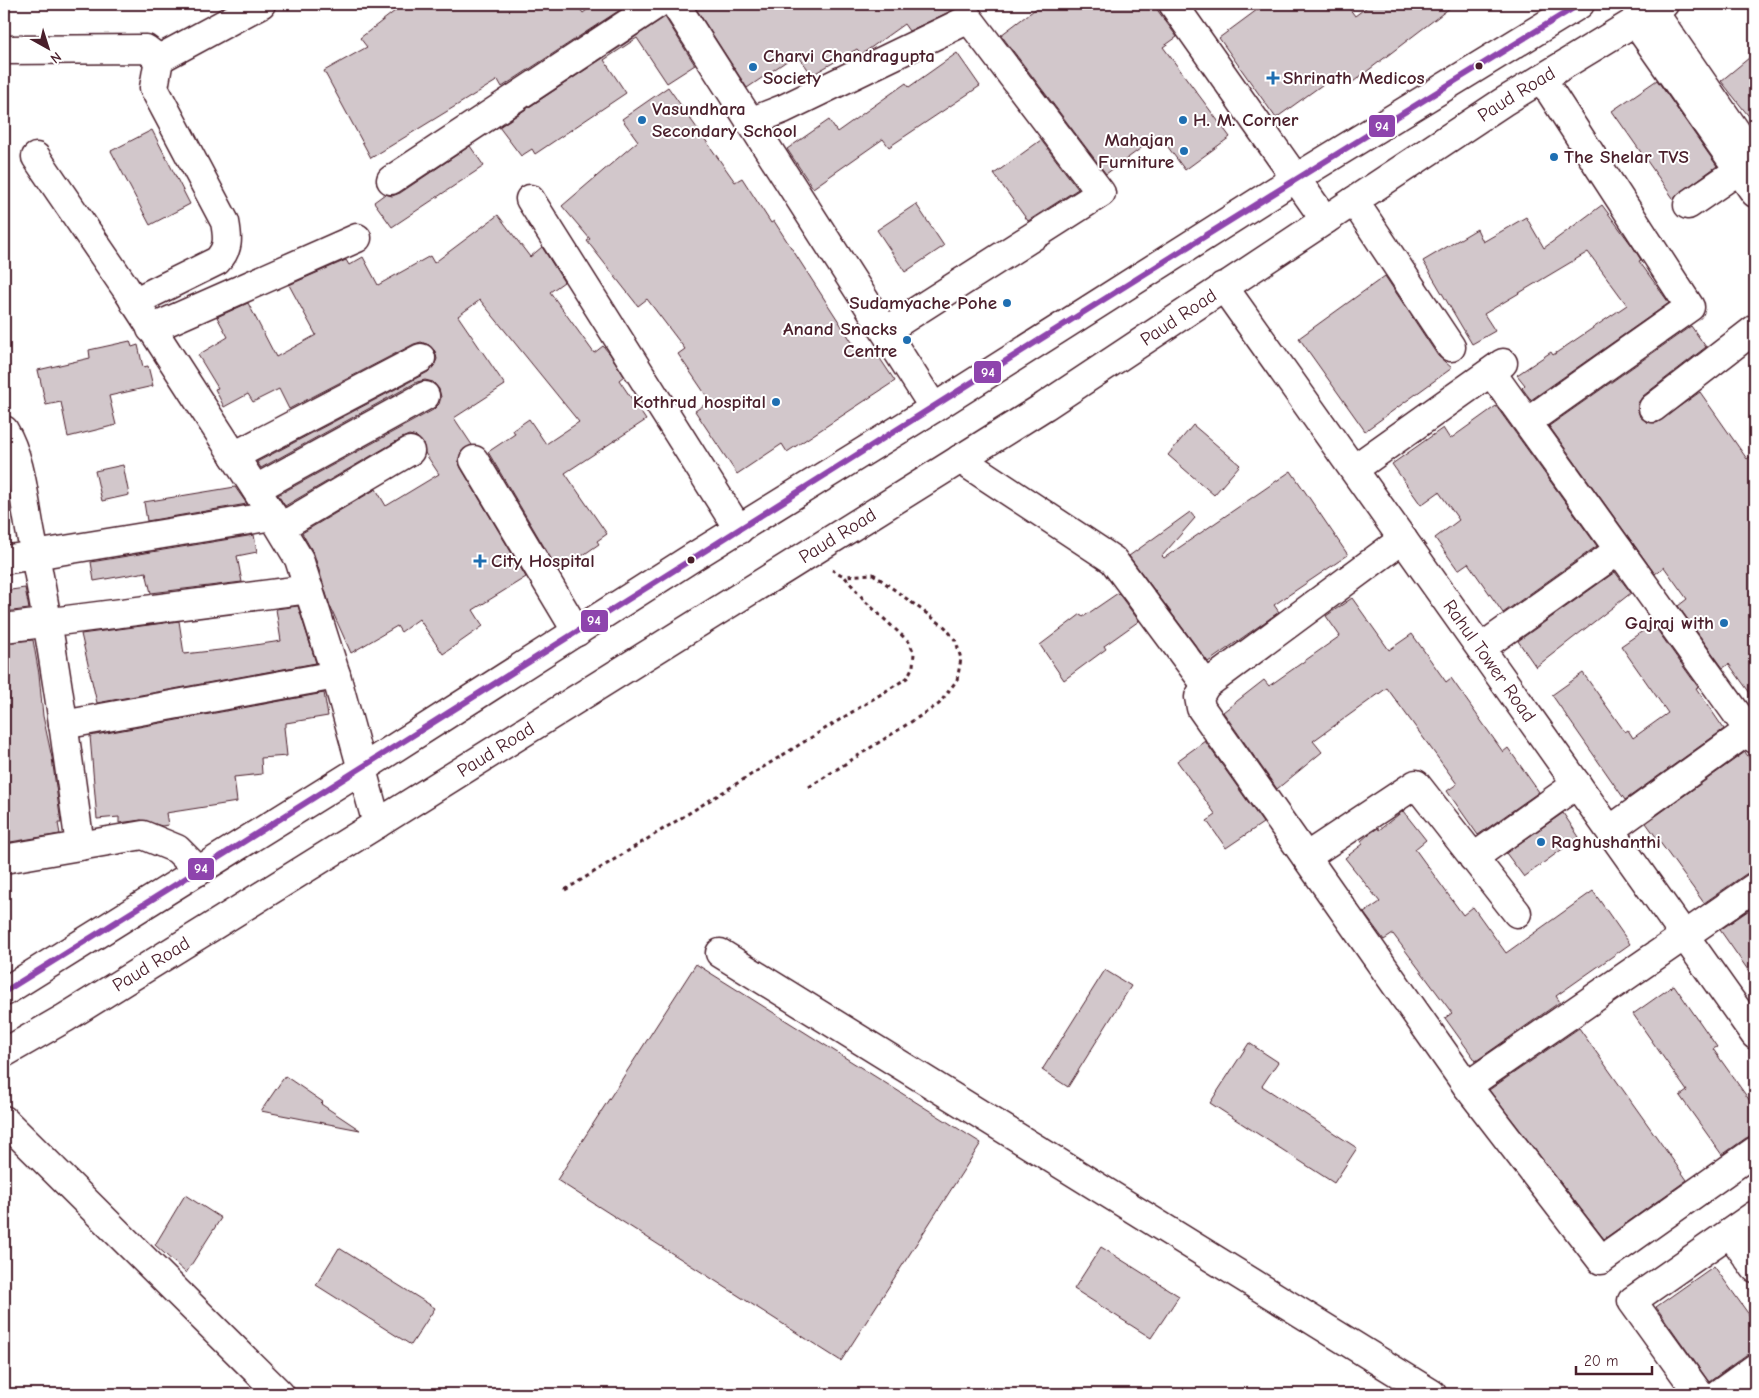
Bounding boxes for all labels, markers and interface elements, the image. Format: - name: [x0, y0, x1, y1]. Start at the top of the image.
- north arrow: [22, 22, 72, 72]
- place label: Charvi Chandragupta Society: [763, 45, 935, 89]
- text: N: [47, 48, 65, 67]
- marker: Charvi Chandragupta Society: [747, 61, 759, 73]
- unlabelled marker: [1474, 61, 1484, 71]
- street label: Paud Road: [1474, 62, 1559, 127]
- place label: Shrinath Medicos: [1283, 67, 1425, 89]
- marker: Shrinath Medicos: [1267, 72, 1279, 84]
- place label: Vasundhara Secondary School: [652, 98, 797, 142]
- place label: H. M. Corner: [1193, 109, 1299, 131]
- marker: Vasundhara Secondary School: [636, 114, 648, 126]
- marker: H. M. Corner: [1177, 114, 1189, 126]
- line badge: 94: [1368, 114, 1396, 138]
- text: 94: [1375, 118, 1389, 135]
- place label: Mahajan Furniture: [1098, 129, 1174, 173]
- marker: Mahajan Furniture: [1178, 145, 1190, 157]
- place label: The Shelar TVS: [1564, 146, 1689, 168]
- marker: The Shelar TVS: [1548, 151, 1560, 163]
- street label: Paud Road: [1136, 284, 1221, 351]
- place label: Sudamyache Pohe: [849, 292, 997, 314]
- marker: Sudamyache Pohe: [1001, 297, 1013, 309]
- place label: Anand Snacks Centre: [783, 318, 897, 362]
- marker: Anand Snacks Centre: [901, 334, 913, 346]
- line badge: 94: [973, 360, 1002, 384]
- text: 94: [981, 364, 995, 381]
- place label: Kothrud hospital: [633, 391, 766, 413]
- marker: Kothrud hospital: [770, 396, 782, 408]
- street label: Paud Road: [795, 503, 880, 568]
- place label: City Hospital: [491, 550, 595, 572]
- marker: City Hospital: [473, 554, 487, 568]
- unlabelled marker: [686, 555, 696, 565]
- street label: Rahul Tower Road: [1438, 596, 1540, 726]
- line badge: 94: [580, 609, 609, 633]
- text: 94: [587, 612, 601, 629]
- place label: Gajraj with: [1625, 612, 1714, 634]
- marker: Gajraj with: [1718, 617, 1730, 629]
- street label: Paud Road: [453, 717, 539, 782]
- place label: Raghushanthi: [1551, 831, 1661, 853]
- marker: Raghushanthi: [1535, 836, 1547, 848]
- line badge: 94: [187, 857, 215, 881]
- text: 94: [194, 860, 208, 877]
- street label: Paud Road: [109, 932, 194, 997]
- scale bar: [1576, 1343, 1653, 1375]
- text: 20 m: [1584, 1352, 1618, 1370]

